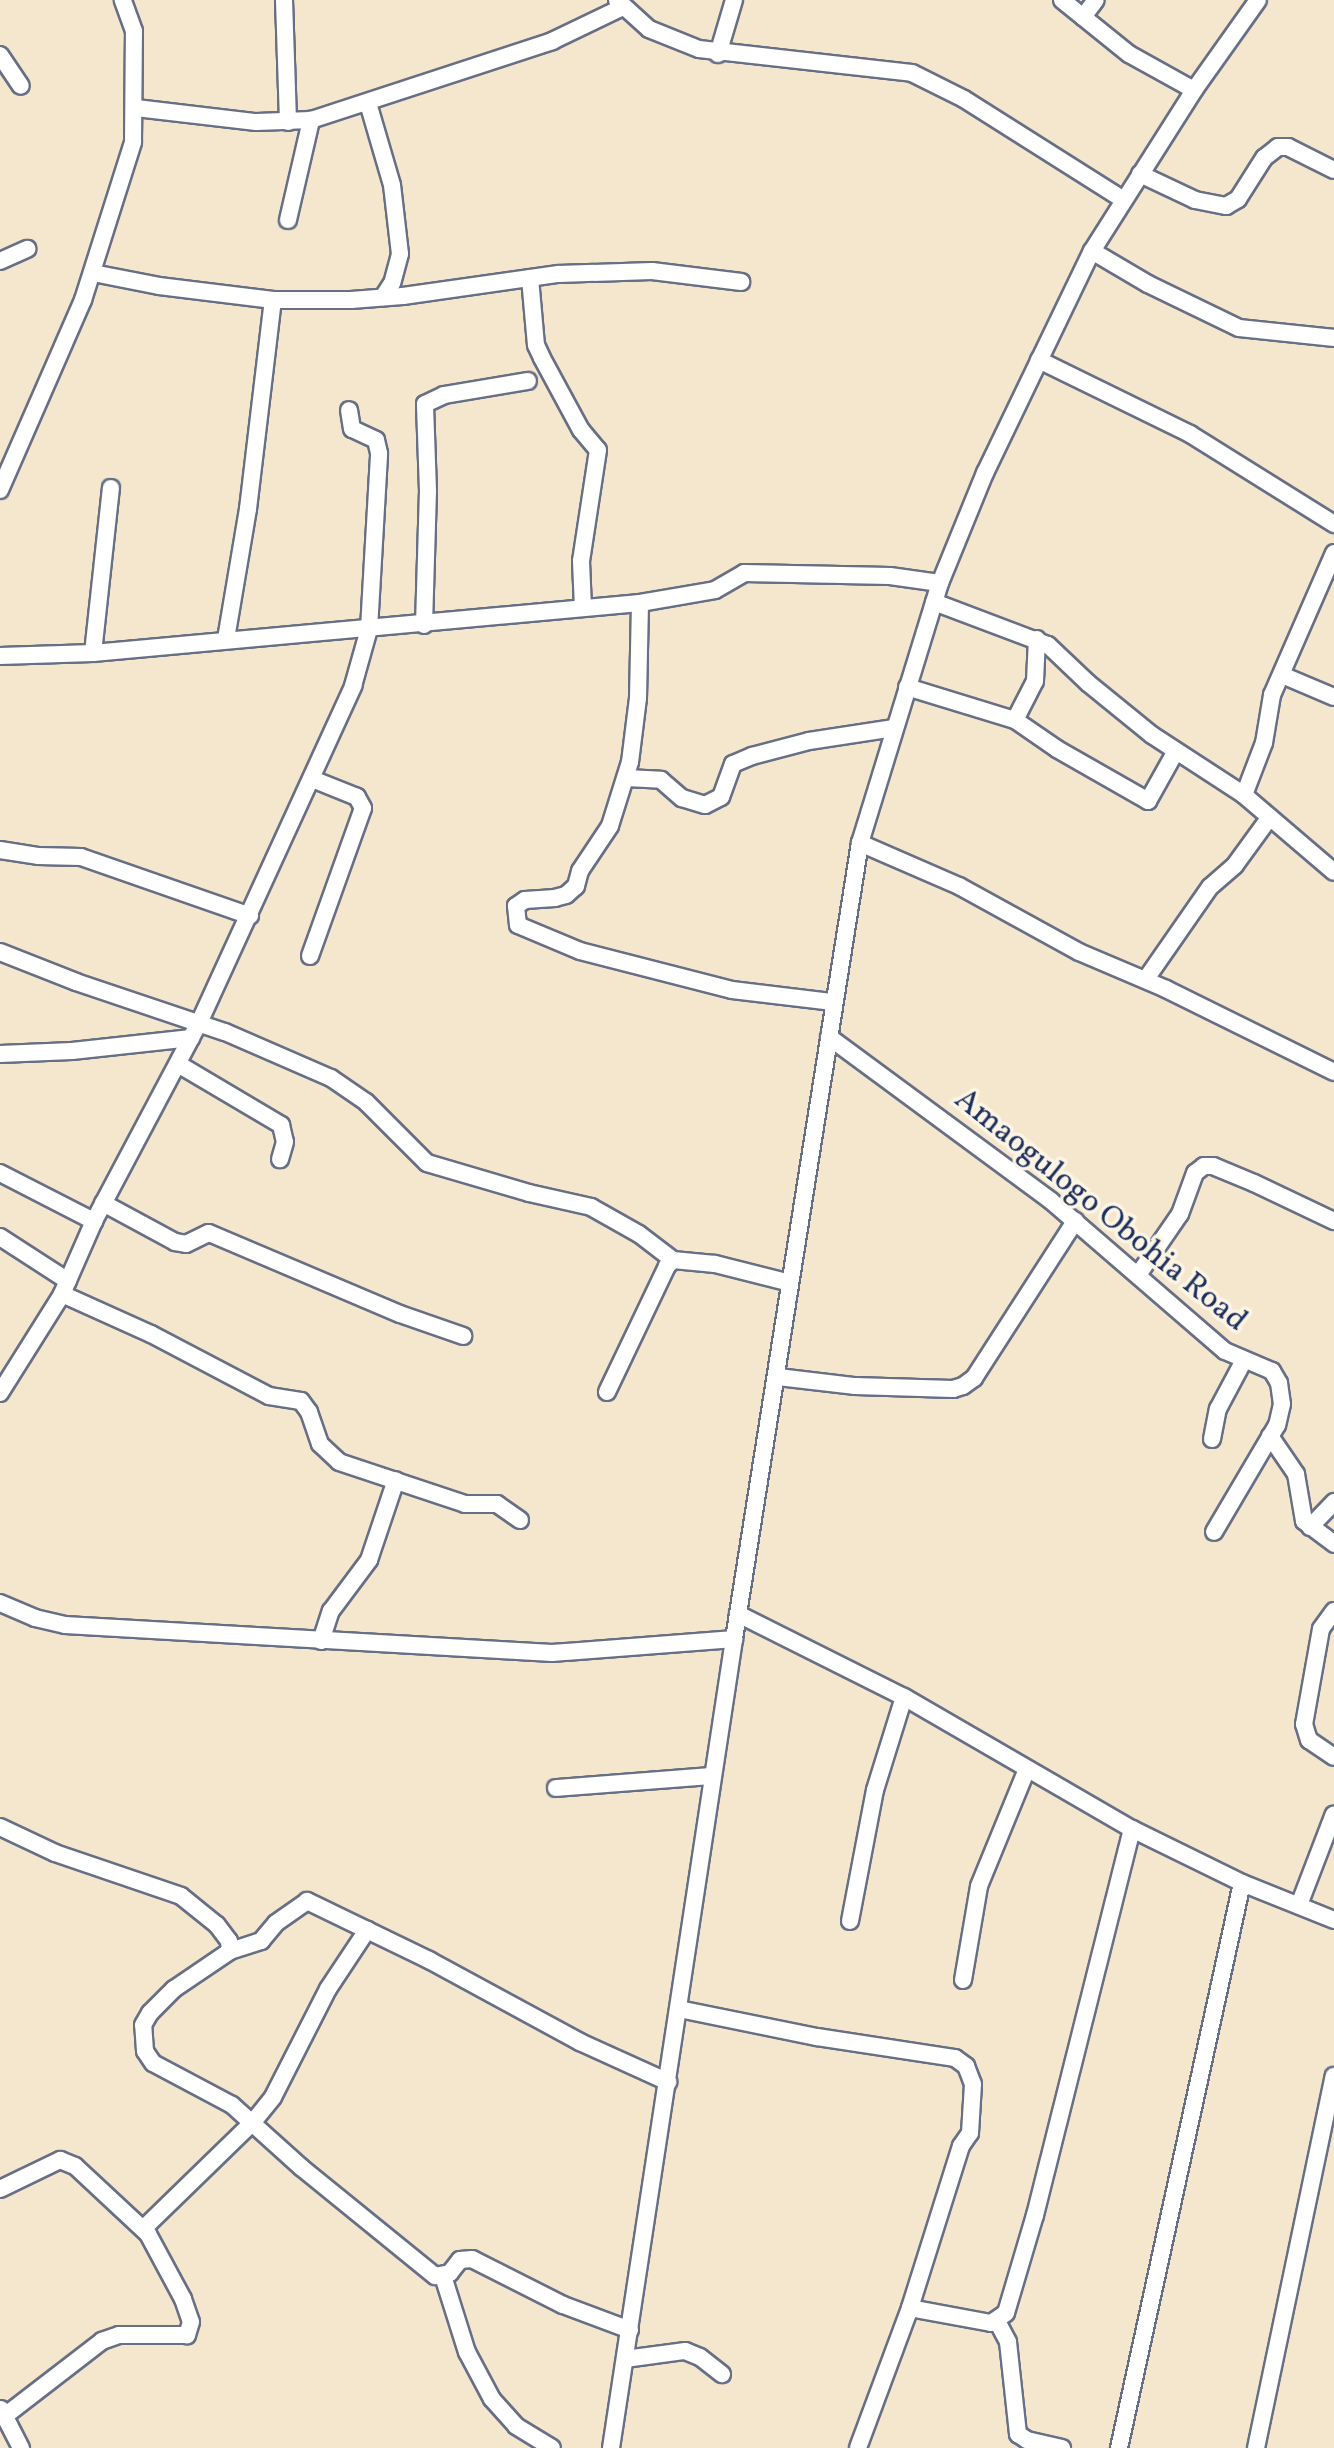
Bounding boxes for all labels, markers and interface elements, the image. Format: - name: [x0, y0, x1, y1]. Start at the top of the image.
- street label: Amaogulogo Obohia Road: [946, 1081, 1254, 1341]

